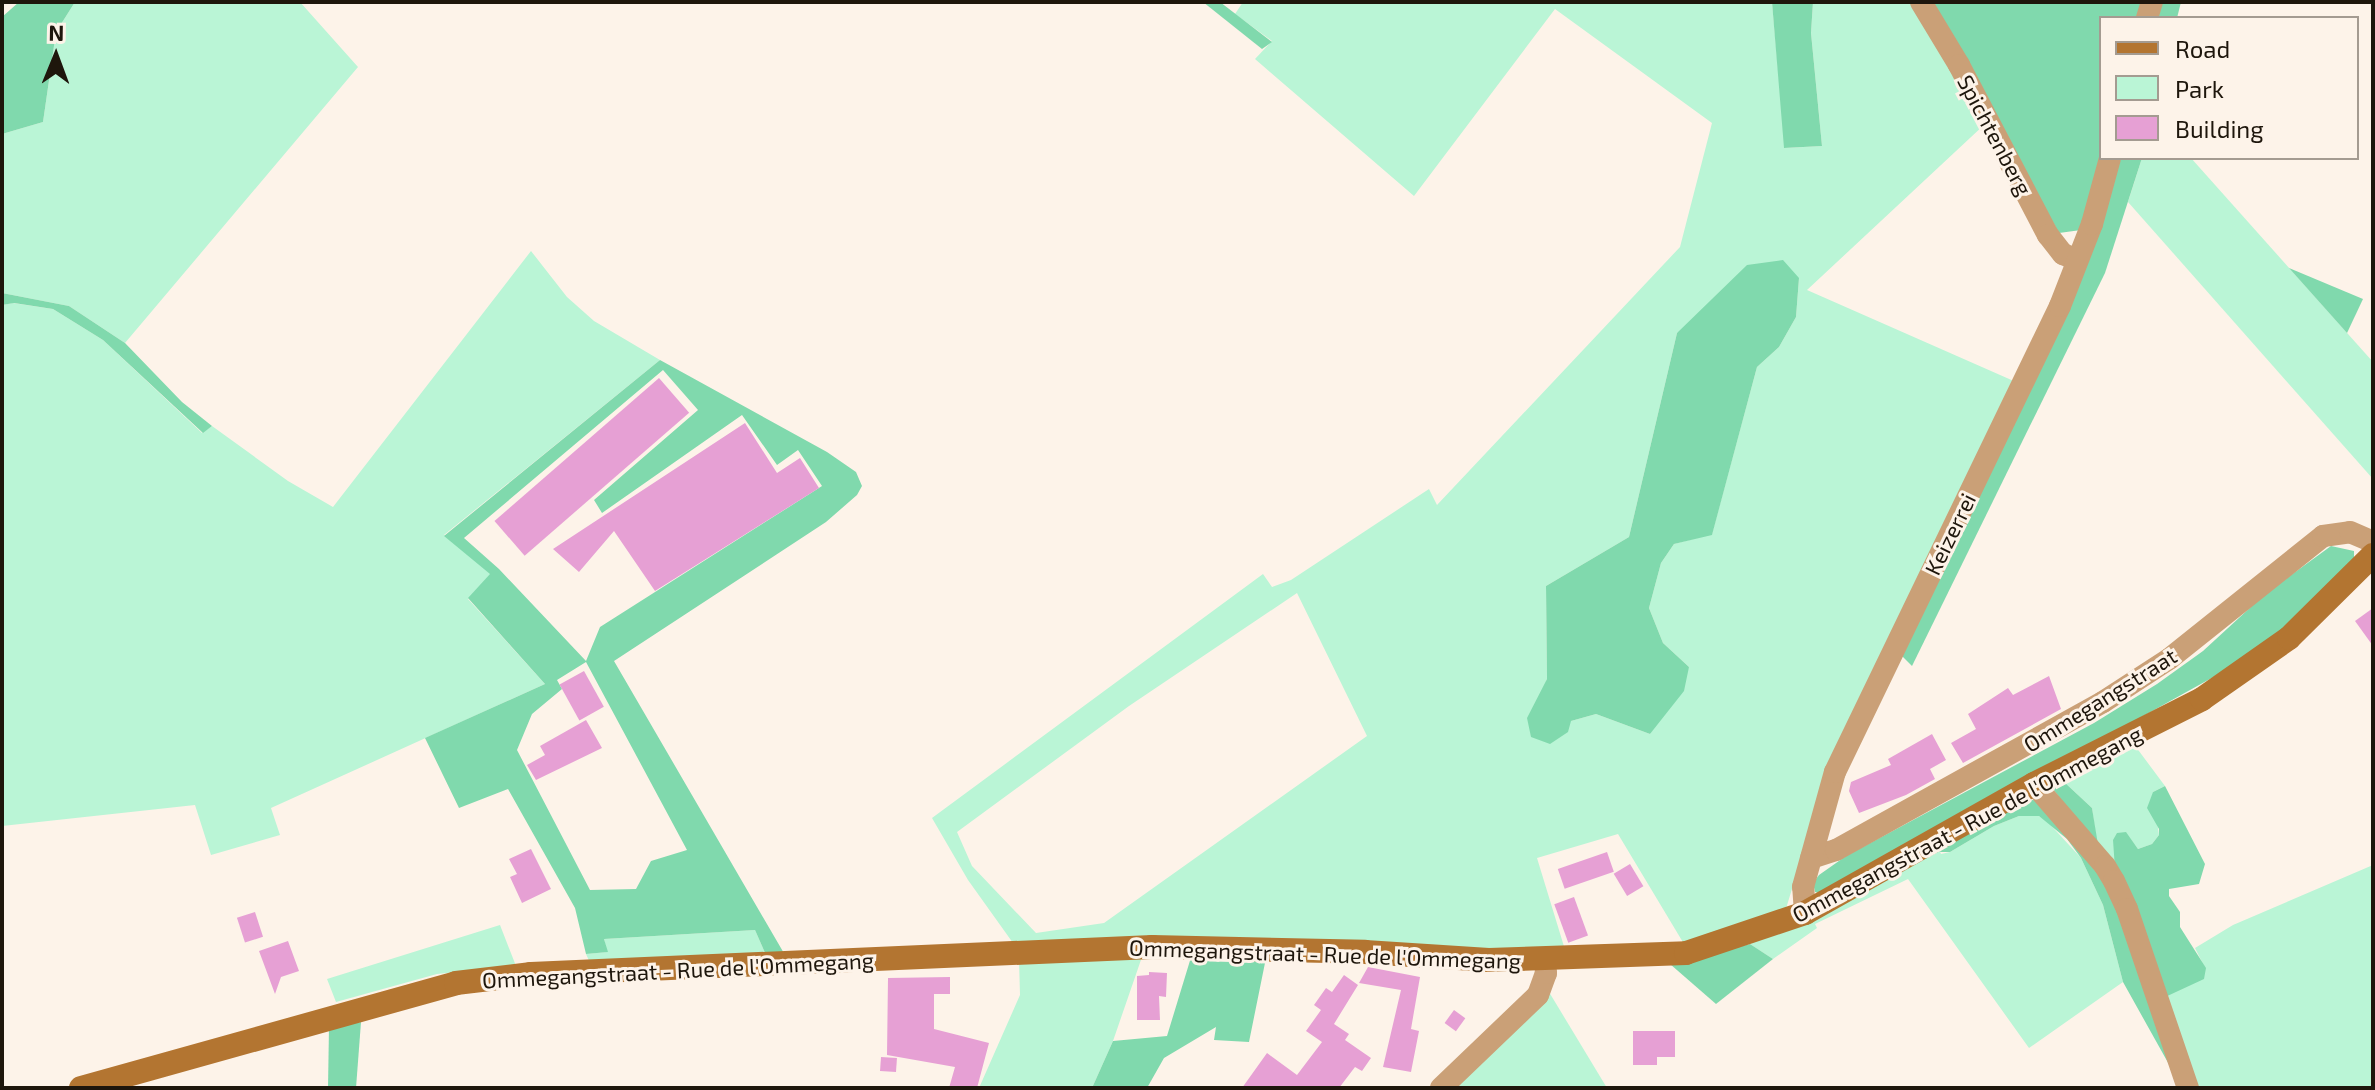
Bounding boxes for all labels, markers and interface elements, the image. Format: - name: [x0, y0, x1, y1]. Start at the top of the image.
- north arrow: [16, 16, 96, 96]
- legend: [2099, 16, 2359, 160]
- text: N: [48, 19, 65, 45]
- text: Road: [2175, 34, 2230, 63]
- street label: Spichtenberg: [1952, 70, 2038, 200]
- text: Park: [2175, 74, 2224, 103]
- text: Building: [2175, 114, 2264, 143]
- street label: Keizerrei: [1919, 489, 1981, 579]
- street label: Ommegangstraat: [2019, 642, 2181, 758]
- street label: Ommegangstraat - Rue de l'Ommegang: [1788, 720, 2146, 928]
- street label: Ommegangstraat - Rue de l'Ommegang: [1129, 934, 1521, 974]
- street label: Ommegangstraat - Rue de l'Ommegang: [481, 947, 875, 993]

